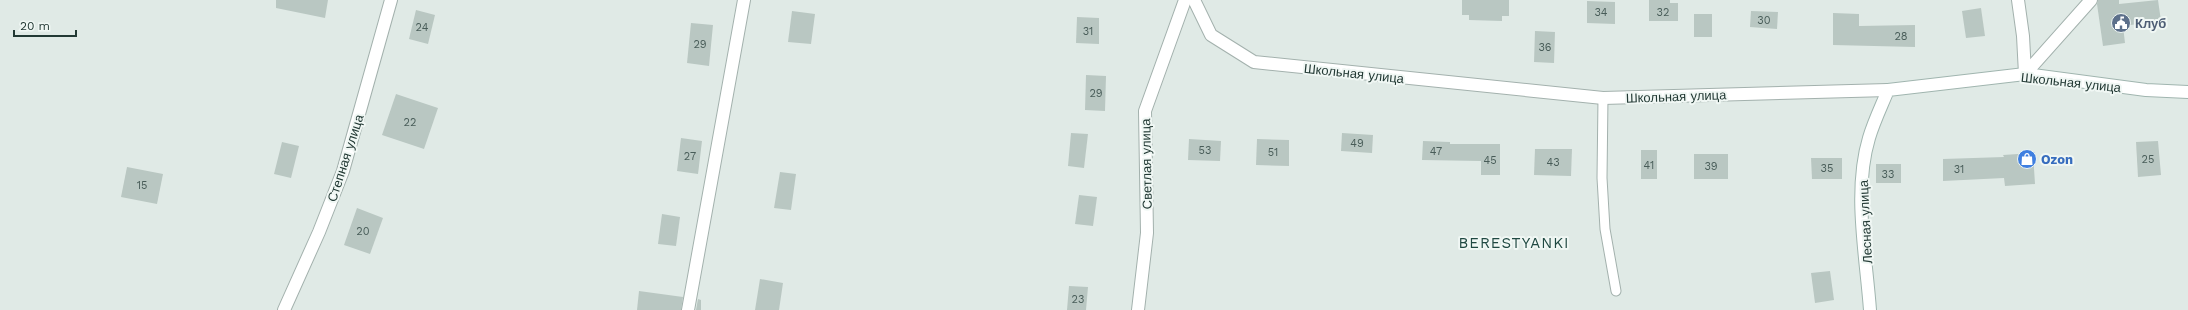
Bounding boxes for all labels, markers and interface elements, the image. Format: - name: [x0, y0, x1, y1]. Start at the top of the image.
- house number: 34: [1594, 6, 1608, 19]
- house number: 32: [1657, 6, 1669, 19]
- scale bar: [14, 12, 76, 38]
- public building icon: Клуб: [2110, 12, 2132, 34]
- house number: 30: [1757, 14, 1771, 27]
- place label: Клуб: [2135, 16, 2166, 31]
- text: 20 m: [20, 19, 50, 33]
- house number: 24: [416, 21, 429, 34]
- house number: 31: [1083, 25, 1093, 38]
- house number: 28: [1894, 30, 1908, 43]
- house number: 29: [693, 38, 707, 51]
- house number: 36: [1538, 41, 1552, 54]
- street label: Школьная улица: [1303, 61, 1406, 86]
- street label: Школьная улица: [2020, 70, 2123, 95]
- house number: 29: [1089, 87, 1103, 100]
- street label: Школьная улица: [1625, 87, 1727, 106]
- street label: Степная улица: [324, 112, 367, 204]
- house number: 22: [404, 116, 416, 129]
- street label: Светлая улица: [1138, 118, 1155, 209]
- house number: 49: [1350, 137, 1364, 150]
- house number: 53: [1199, 144, 1211, 157]
- house number: 47: [1430, 145, 1442, 158]
- house number: 51: [1268, 146, 1278, 159]
- shop icon: Ozon: [2016, 148, 2038, 170]
- house number: 27: [684, 150, 696, 163]
- place label: Ozon: [2041, 152, 2073, 167]
- house number: 25: [2142, 153, 2154, 166]
- house number: 45: [1483, 154, 1497, 167]
- house number: 43: [1546, 156, 1560, 169]
- house number: 41: [1644, 159, 1654, 172]
- house number: 39: [1704, 160, 1718, 173]
- house number: 35: [1821, 162, 1833, 175]
- house number: 31: [1954, 163, 1964, 176]
- house number: 33: [1882, 168, 1894, 181]
- house number: 15: [137, 179, 147, 192]
- street label: Лесная улица: [1856, 179, 1875, 264]
- house number: 20: [356, 225, 370, 238]
- district label: BERESTYANKI: [1459, 234, 1569, 252]
- house number: 23: [1072, 293, 1084, 306]

